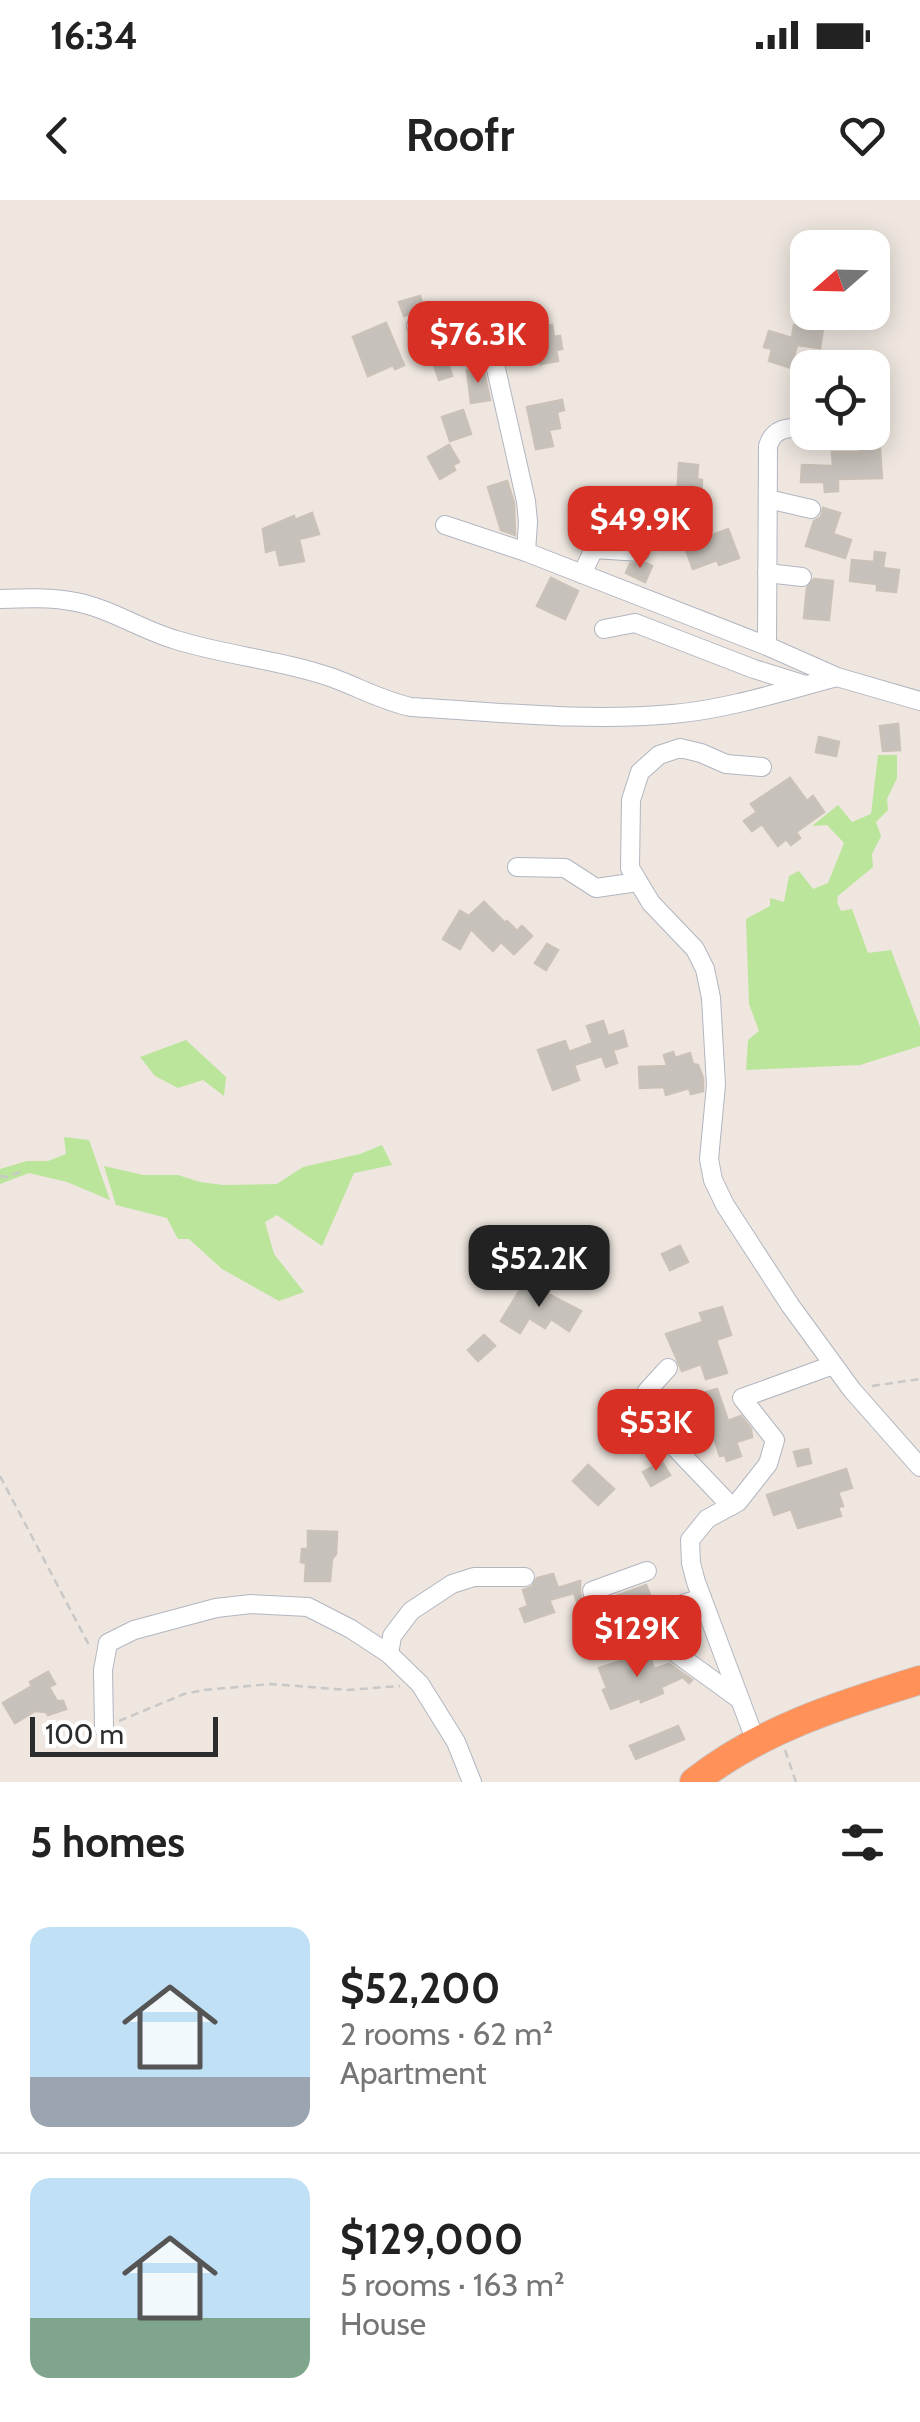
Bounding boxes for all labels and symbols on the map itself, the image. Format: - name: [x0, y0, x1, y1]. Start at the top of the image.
- north arrow: [790, 230, 890, 330]
- pin: $76.3K: [397, 301, 559, 386]
- pin: $49.9K: [559, 486, 721, 571]
- pin: $52.2K: [458, 1225, 620, 1310]
- pin: $53K: [597, 1389, 715, 1474]
- pin: $129K: [567, 1595, 707, 1680]
- scale bar: [30, 1712, 218, 1756]

